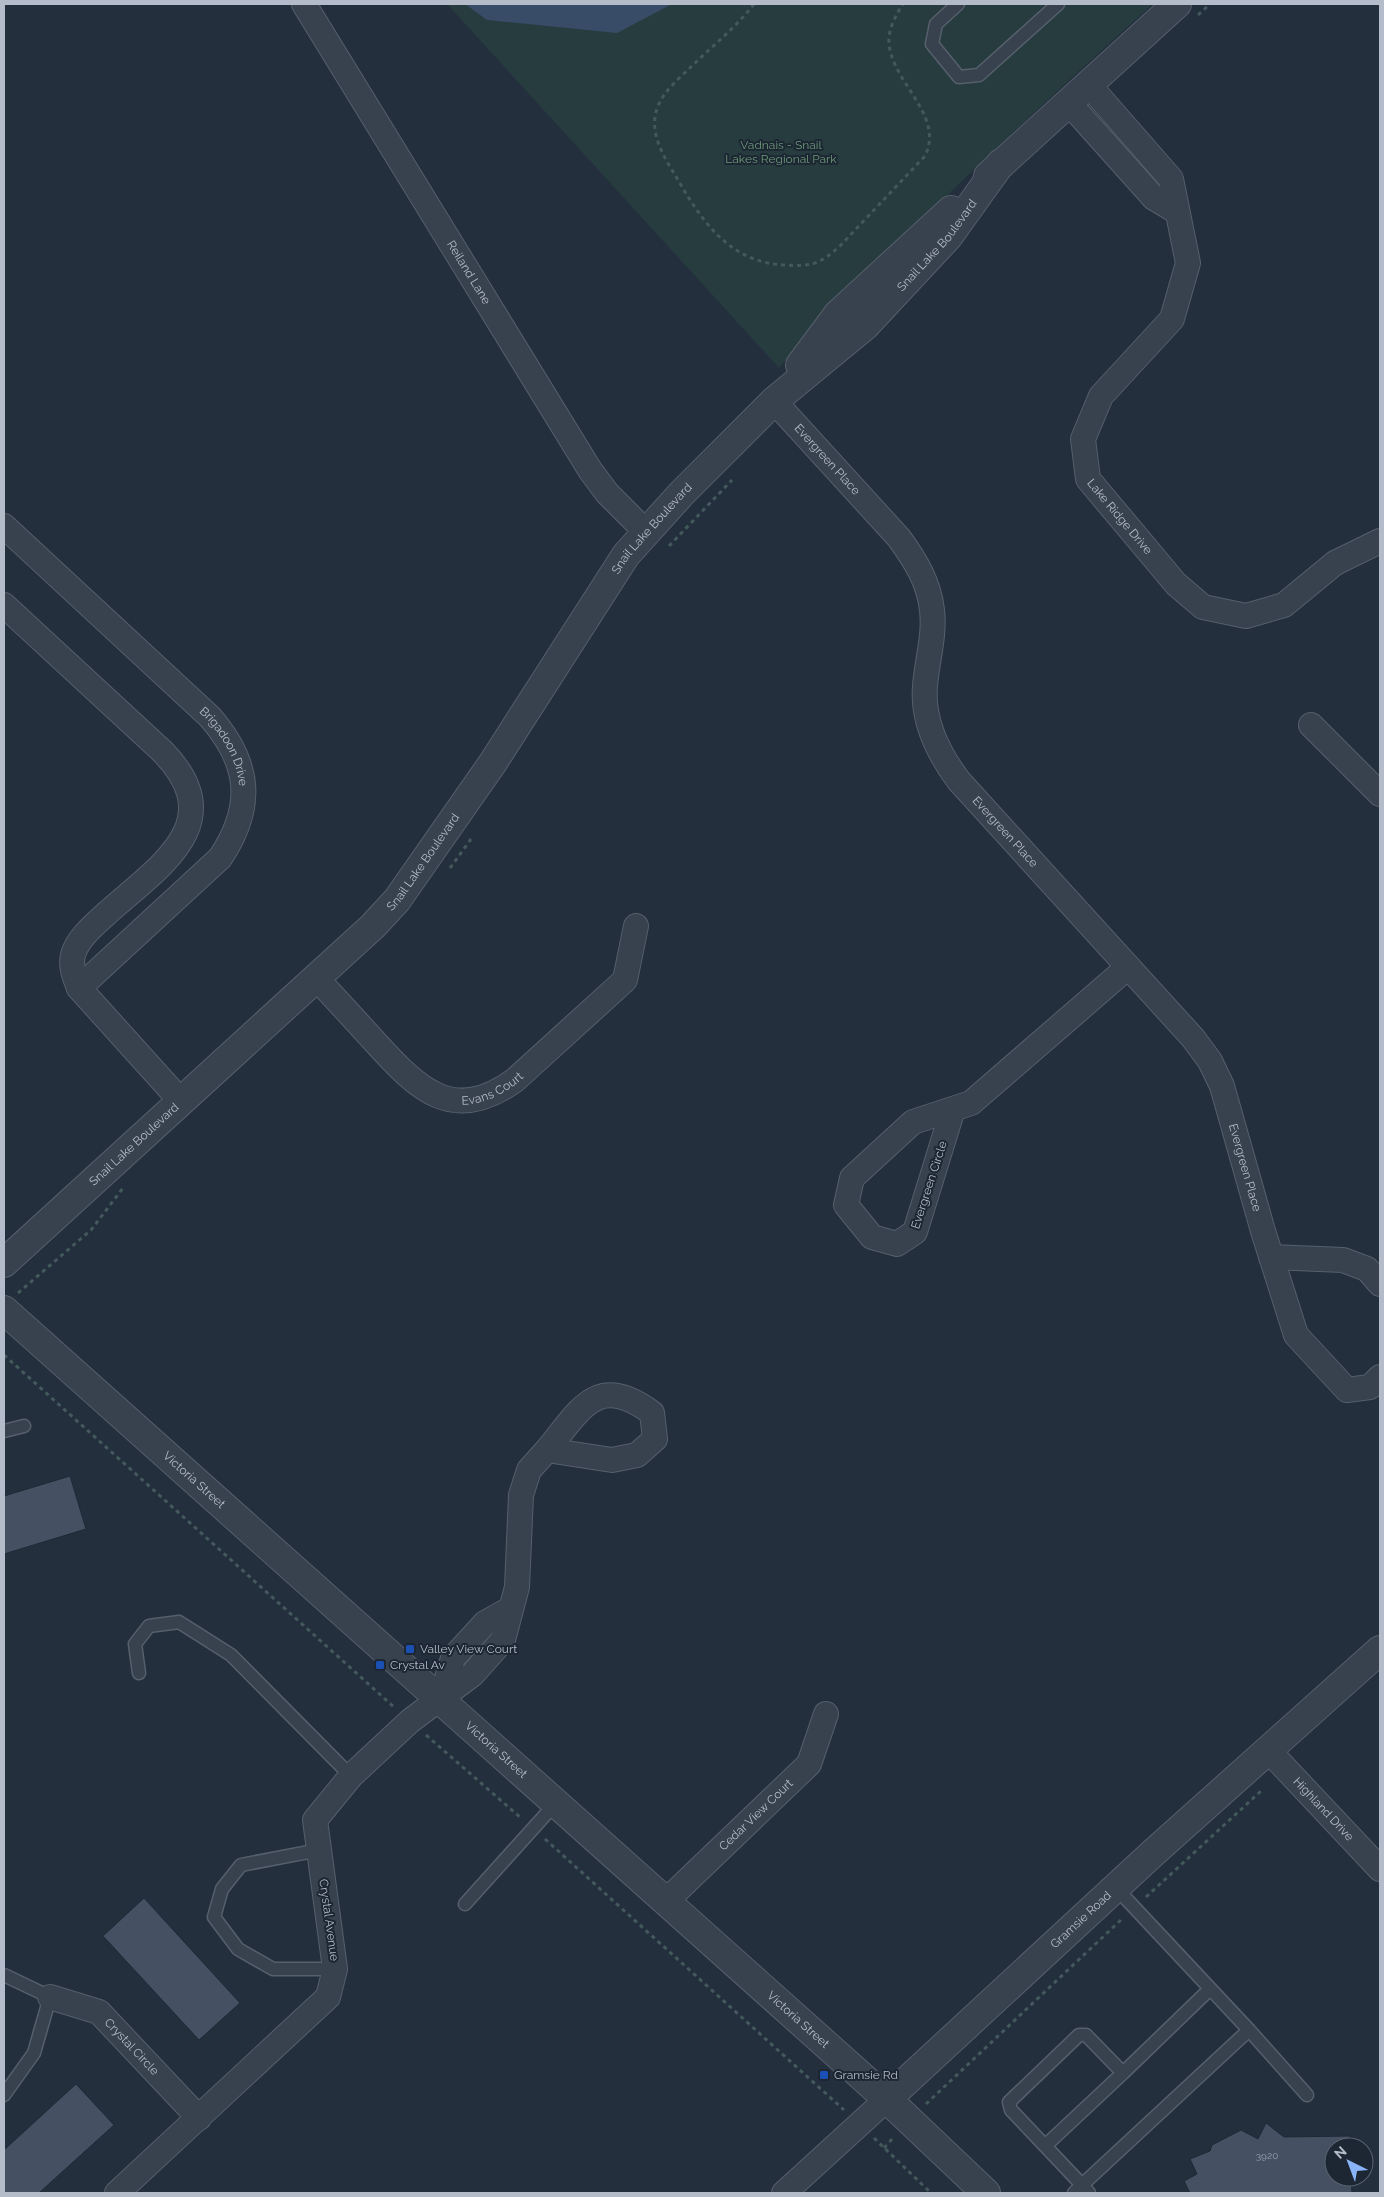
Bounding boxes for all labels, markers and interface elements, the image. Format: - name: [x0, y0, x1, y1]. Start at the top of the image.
- park label: Vadnais - Snail Lakes Regional Park: [725, 138, 837, 166]
- street label: Snail Lake Boulevard: [894, 197, 980, 294]
- street label: Reiland Lane: [444, 238, 494, 307]
- street label: Evergreen Place: [791, 421, 863, 498]
- street label: Lake Ridge Drive: [1084, 476, 1155, 557]
- street label: Snail Lake Boulevard: [609, 480, 695, 577]
- street label: Brigadoon Drive: [197, 704, 250, 787]
- street label: Evergreen Place: [969, 793, 1041, 870]
- street label: Snail Lake Boulevard: [384, 811, 462, 914]
- street label: Evans Court: [461, 1069, 526, 1108]
- street label: Snail Lake Boulevard: [86, 1100, 181, 1189]
- street label: Evergreen Place: [1226, 1122, 1264, 1213]
- street label: Evergreen Circle: [908, 1139, 950, 1231]
- street label: Victoria Street: [160, 1449, 228, 1511]
- place label: Valley View Court: [420, 1642, 517, 1656]
- marker: Valley View Court: [404, 1643, 416, 1655]
- place label: Crystal Av: [390, 1658, 445, 1672]
- marker: Crystal Av: [374, 1659, 386, 1671]
- street label: Victoria Street: [462, 1718, 530, 1781]
- street label: Highland Drive: [1290, 1774, 1357, 1844]
- street label: Cedar View Court: [716, 1776, 796, 1853]
- street label: Crystal Avenue: [316, 1878, 342, 1962]
- street label: Gramsie Road: [1048, 1888, 1114, 1951]
- street label: Victoria Street: [764, 1988, 832, 2051]
- street label: Crystal Circle: [102, 2015, 162, 2078]
- place label: Gramsie Rd: [834, 2068, 898, 2082]
- marker: Gramsie Rd: [818, 2069, 830, 2081]
- north arrow: [1324, 2137, 1374, 2187]
- text: N: [1331, 2143, 1350, 2162]
- house number: 3920: [1256, 2150, 1278, 2161]

